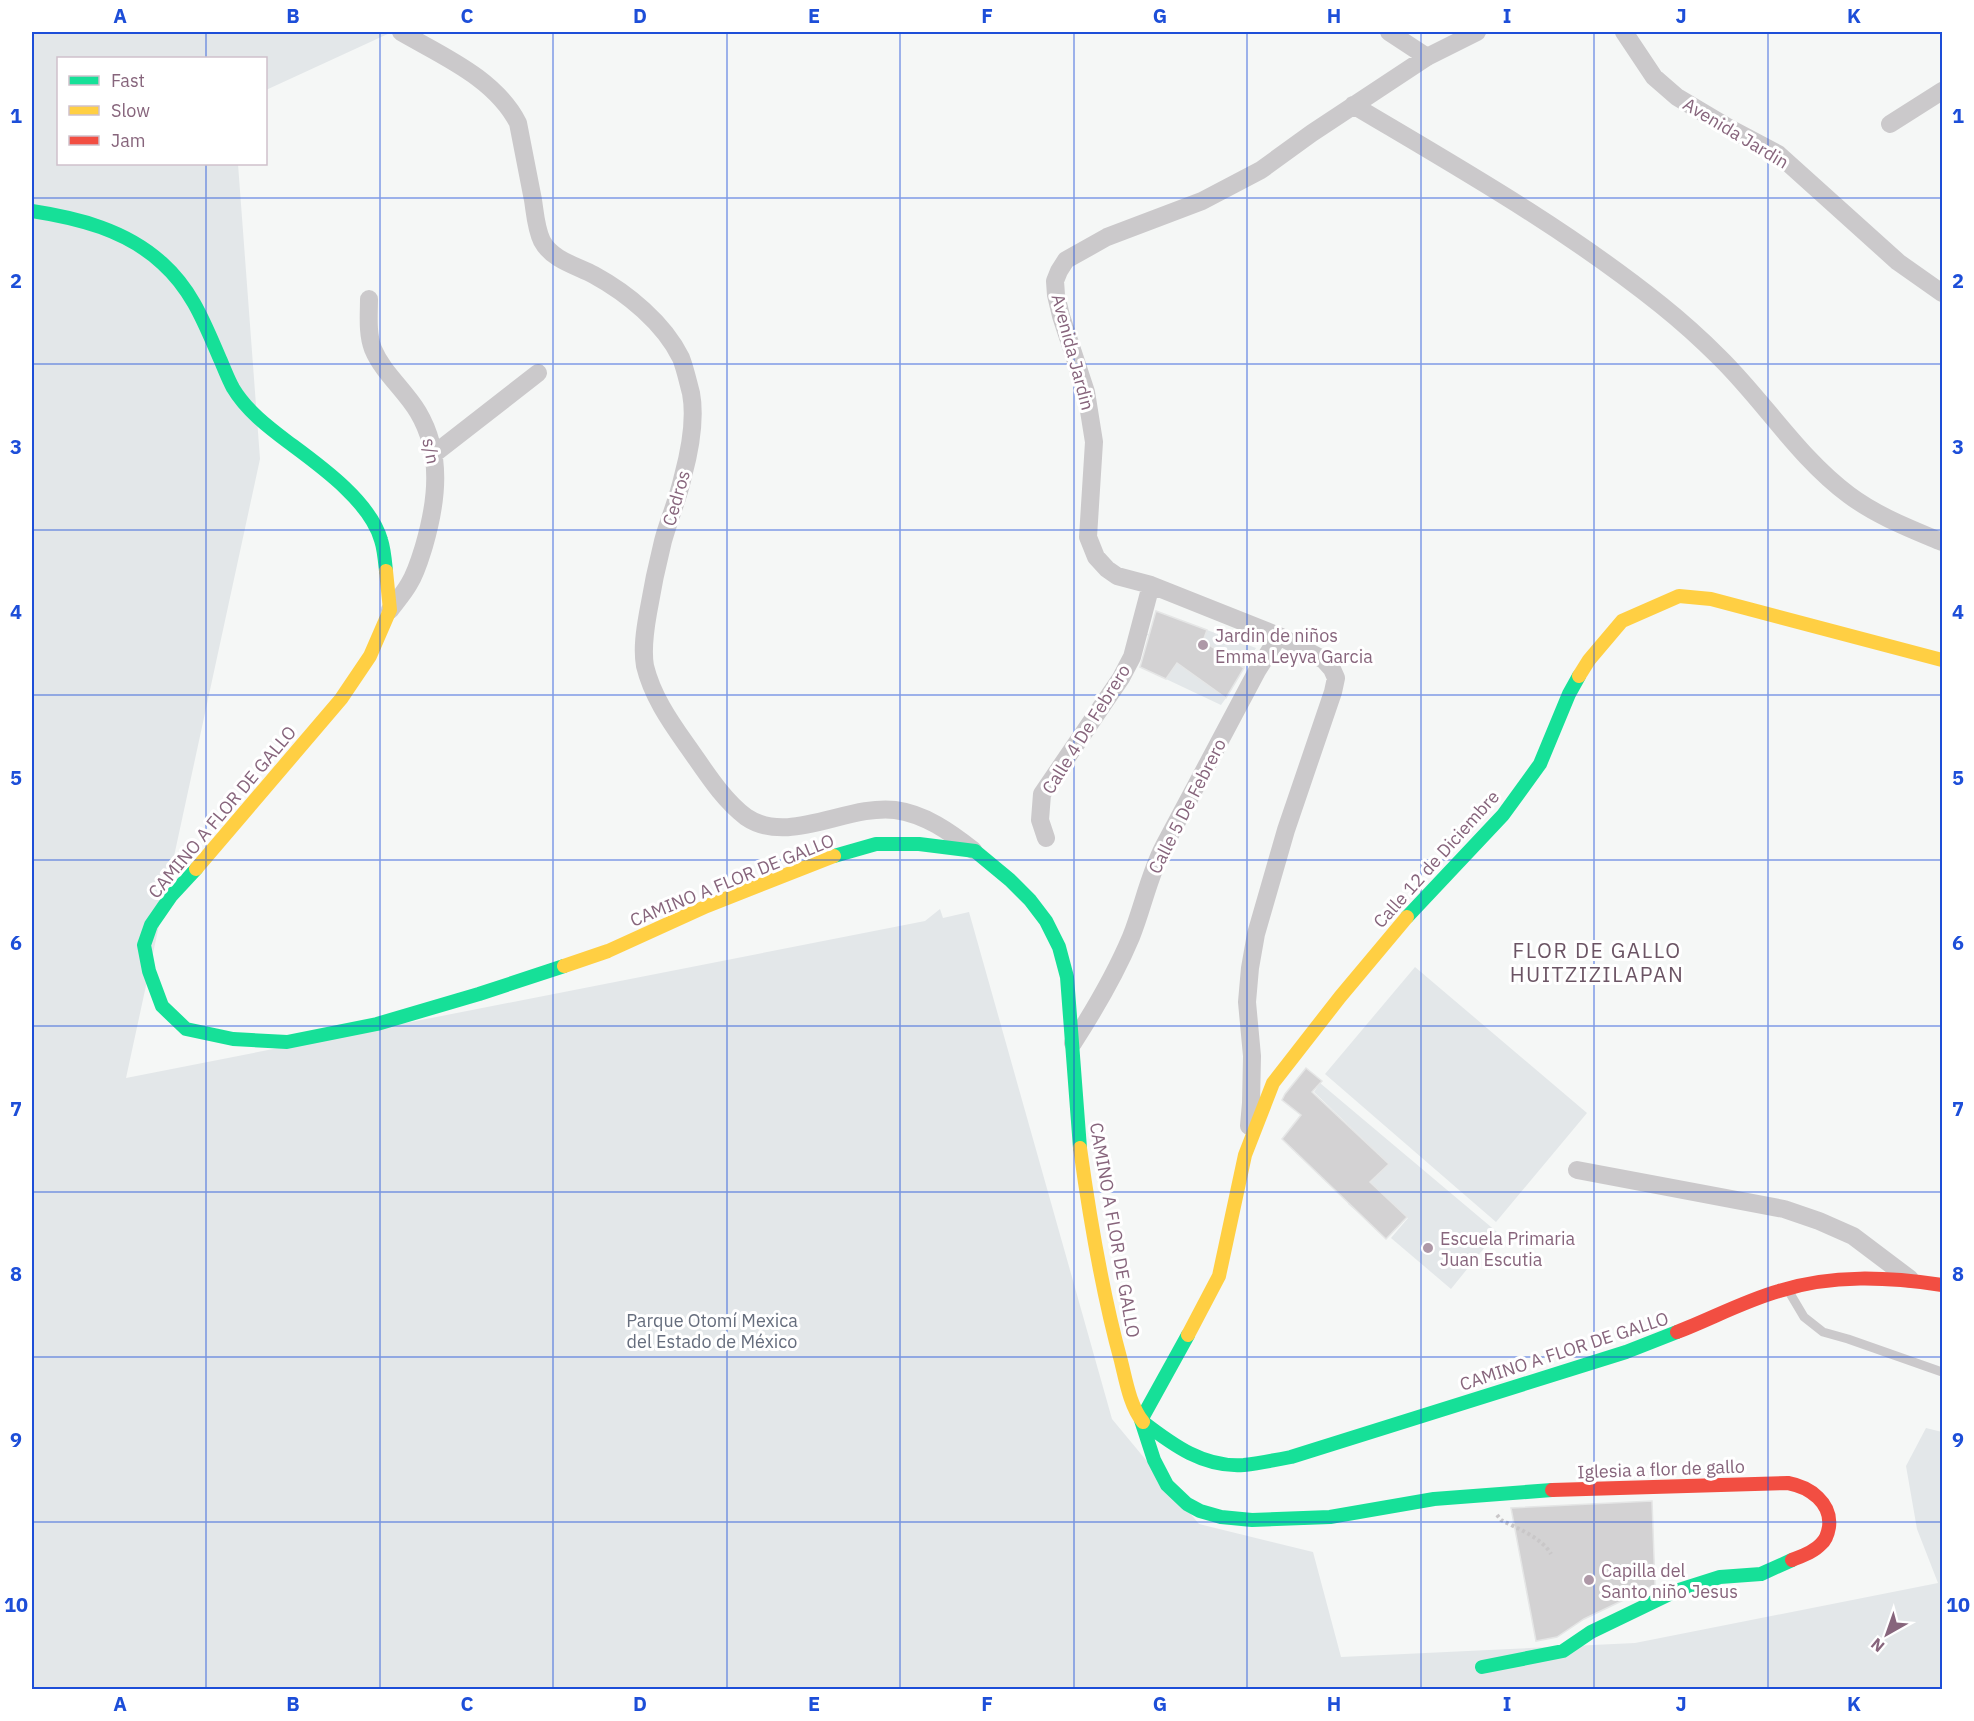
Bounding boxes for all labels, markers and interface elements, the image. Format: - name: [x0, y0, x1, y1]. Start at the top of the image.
- text: A: [113, 2, 127, 29]
- text: B: [286, 2, 300, 29]
- text: C: [460, 2, 474, 29]
- text: D: [633, 2, 647, 29]
- text: E: [808, 2, 820, 29]
- text: F: [981, 2, 993, 29]
- text: G: [1153, 2, 1167, 29]
- text: H: [1327, 2, 1341, 29]
- text: I: [1503, 2, 1511, 29]
- text: J: [1675, 2, 1687, 29]
- text: K: [1847, 2, 1861, 29]
- legend: [57, 57, 267, 165]
- text: Fast: [111, 69, 145, 92]
- street label: Avenida Jardin: [1679, 92, 1793, 174]
- text: Slow: [111, 99, 150, 122]
- text: 1: [10, 102, 22, 129]
- text: 1: [1952, 102, 1964, 129]
- text: Jam: [111, 129, 146, 152]
- text: 2: [10, 267, 22, 294]
- text: 2: [1952, 267, 1964, 294]
- street label: Avenida Jardin: [1046, 291, 1100, 413]
- text: 3: [10, 433, 22, 460]
- text: 3: [1952, 433, 1964, 460]
- street label: s/n: [417, 436, 445, 466]
- street label: Cedros: [657, 467, 695, 529]
- text: 4: [10, 598, 22, 625]
- text: 4: [1952, 598, 1964, 625]
- place label: Jardin de niños Emma Leyva Garcia: [1215, 624, 1373, 668]
- marker: Jardin de niños Emma Leyva Garcia: [1196, 638, 1210, 652]
- street label: Calle 4 De Febrero: [1037, 660, 1135, 798]
- street label: CAMINO A FLOR DE GALLO: [143, 721, 301, 903]
- street label: Calle 5 De Febrero: [1143, 734, 1231, 878]
- text: 5: [10, 764, 22, 791]
- text: 5: [1952, 764, 1964, 791]
- street label: Calle 12 de Diciembre: [1368, 785, 1504, 933]
- street label: CAMINO A FLOR DE GALLO: [627, 828, 837, 932]
- text: 6: [10, 929, 22, 956]
- text: 6: [1952, 929, 1964, 956]
- district label: FLOR DE GALLO HUITZIZILAPAN: [1510, 936, 1684, 988]
- text: 7: [10, 1095, 22, 1122]
- text: 7: [1952, 1095, 1964, 1122]
- street label: CAMINO A FLOR DE GALLO: [1085, 1121, 1145, 1339]
- place label: Escuela Primaria Juan Escutia: [1440, 1227, 1575, 1271]
- marker: Escuela Primaria Juan Escutia: [1421, 1241, 1435, 1255]
- text: 8: [10, 1260, 22, 1287]
- text: 8: [1952, 1260, 1964, 1287]
- street label: CAMINO A FLOR DE GALLO: [1457, 1306, 1671, 1396]
- park label: Parque Otomí Mexica del Estado de México: [626, 1309, 798, 1353]
- text: 9: [10, 1426, 22, 1453]
- text: 9: [1952, 1426, 1964, 1453]
- street label: Iglesia a flor de gallo: [1577, 1455, 1745, 1483]
- place label: Capilla del Santo niño Jesus: [1601, 1559, 1738, 1603]
- marker: Capilla del Santo niño Jesus: [1582, 1573, 1596, 1587]
- text: 10: [4, 1591, 28, 1618]
- text: 10: [1946, 1591, 1970, 1618]
- north arrow: [1857, 1604, 1917, 1664]
- text: N: [1866, 1634, 1888, 1657]
- text: A: [113, 1690, 127, 1717]
- text: B: [286, 1690, 300, 1717]
- text: C: [460, 1690, 474, 1717]
- text: D: [633, 1690, 647, 1717]
- text: E: [808, 1690, 820, 1717]
- text: F: [981, 1690, 993, 1717]
- text: G: [1153, 1690, 1167, 1717]
- text: H: [1327, 1690, 1341, 1717]
- text: I: [1503, 1690, 1511, 1717]
- text: J: [1675, 1690, 1687, 1717]
- text: K: [1847, 1690, 1861, 1717]

